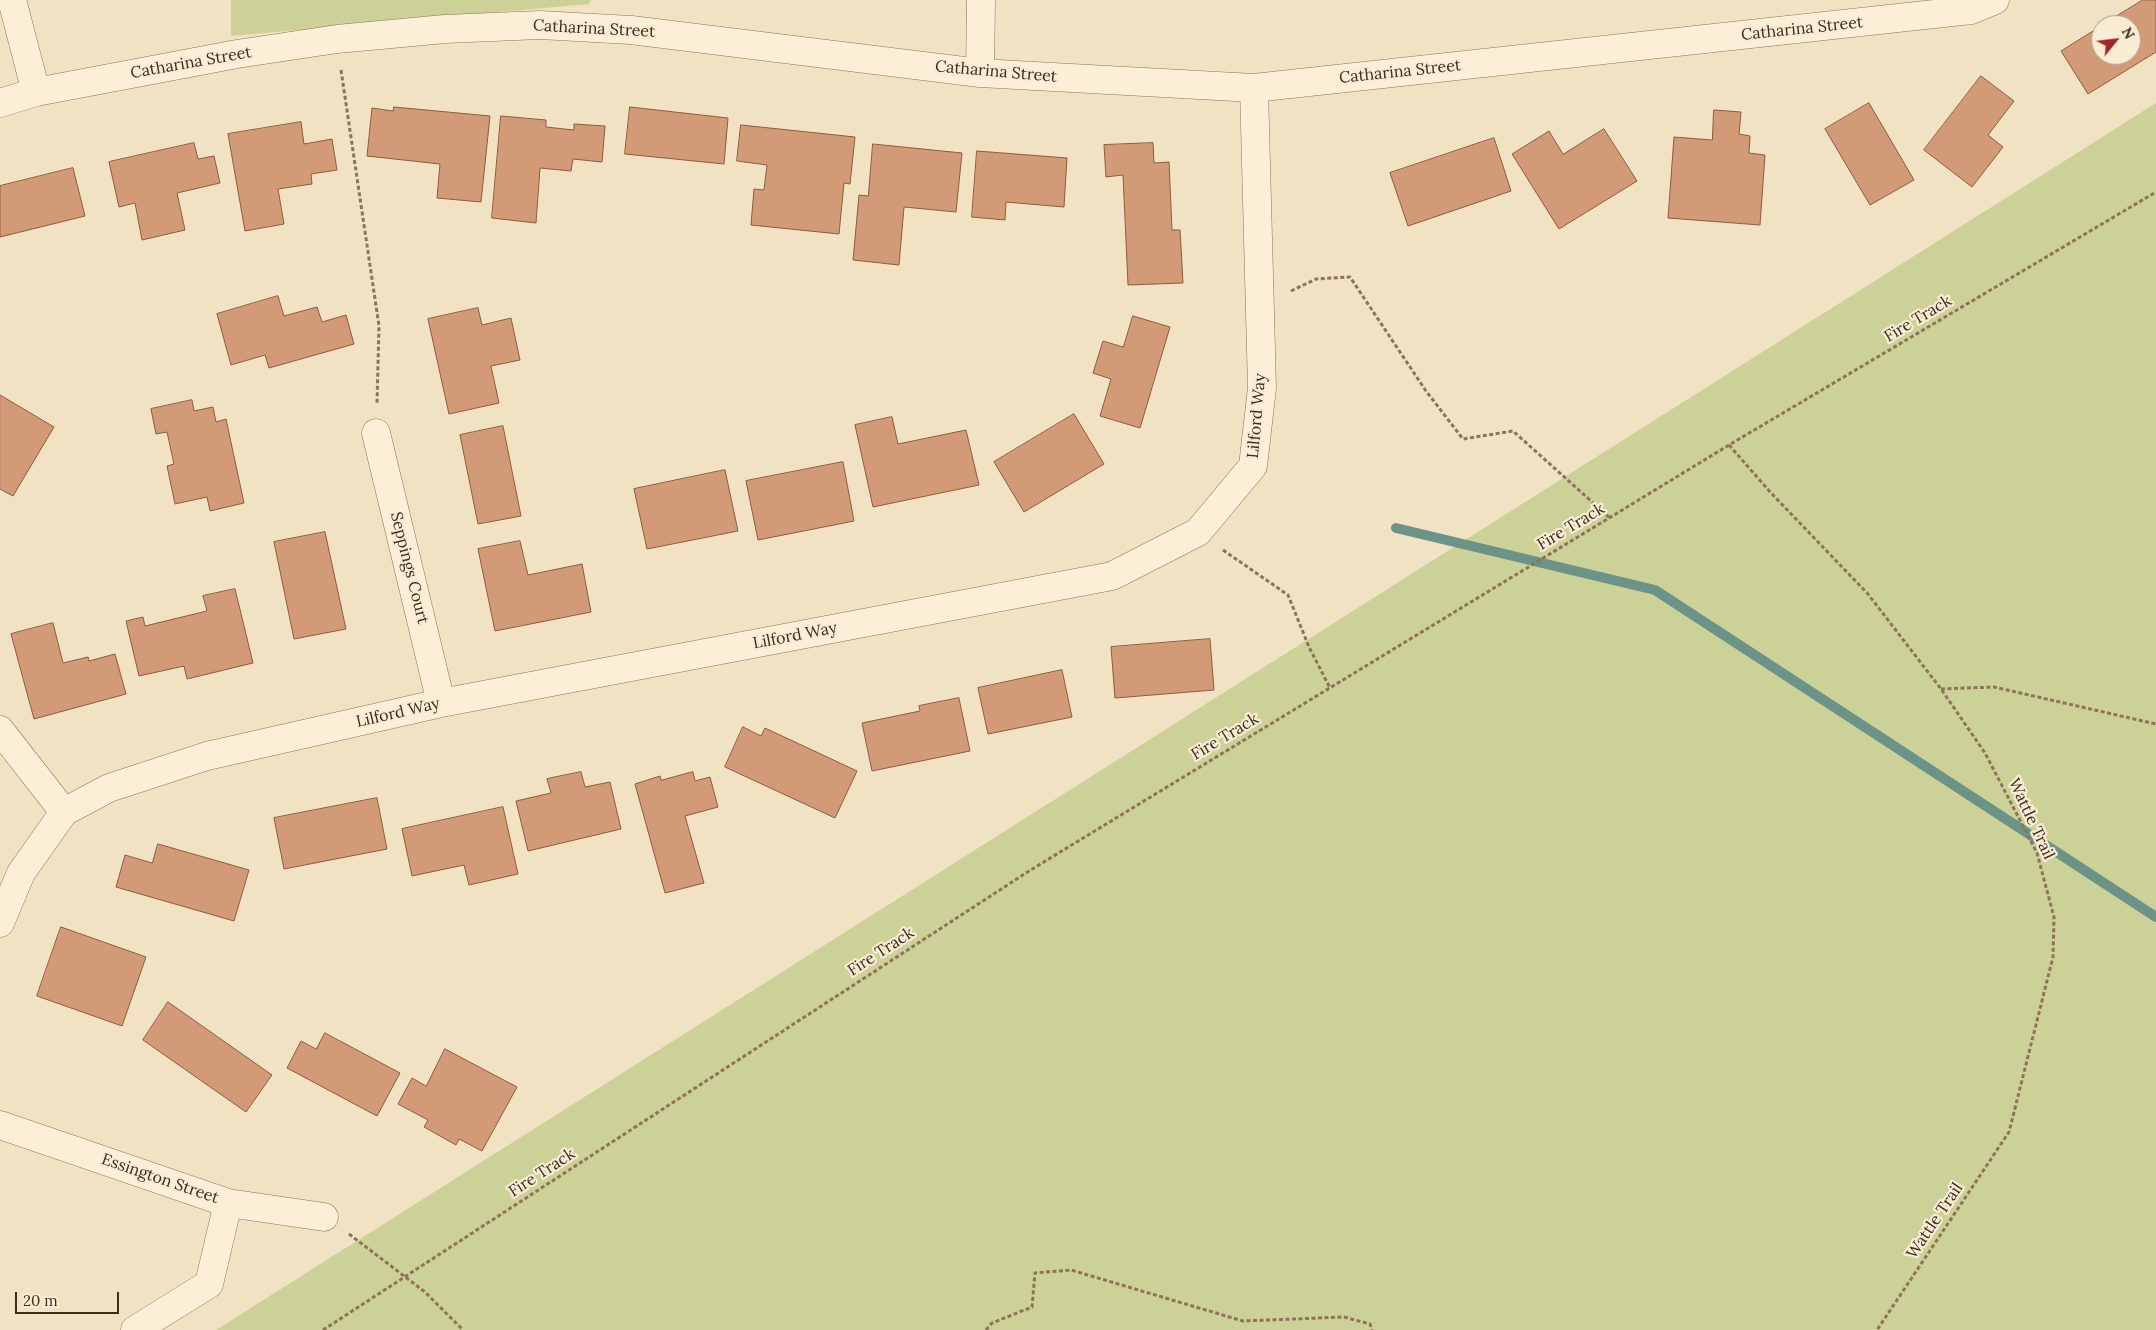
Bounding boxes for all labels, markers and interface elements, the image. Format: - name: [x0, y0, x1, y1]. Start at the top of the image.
- street label: Catharina Street: [1740, 13, 1864, 45]
- north arrow: [2091, 15, 2141, 65]
- street label: Catharina Street: [532, 16, 656, 42]
- text: N: [2118, 24, 2139, 42]
- street label: Catharina Street: [129, 43, 253, 83]
- street label: Catharina Street: [1338, 56, 1462, 88]
- street label: Catharina Street: [934, 57, 1058, 87]
- street label: Fire Track: [1881, 291, 1955, 347]
- street label: Lilford Way: [1244, 373, 1270, 459]
- street label: Fire Track: [1534, 499, 1608, 555]
- street label: Seppings Court: [386, 510, 432, 626]
- street label: Lilford Way: [751, 618, 839, 654]
- street label: Lilford Way: [354, 694, 442, 732]
- street label: Fire Track: [1188, 709, 1262, 765]
- street label: Wattle Trail: [2004, 775, 2058, 863]
- street label: Fire Track: [844, 924, 918, 980]
- street label: Fire Track: [505, 1145, 579, 1201]
- street label: Essington Street: [99, 1150, 221, 1208]
- street label: Wattle Trail: [1903, 1180, 1967, 1262]
- scale bar: [18, 1282, 121, 1314]
- text: 20 m: [23, 1291, 58, 1310]

